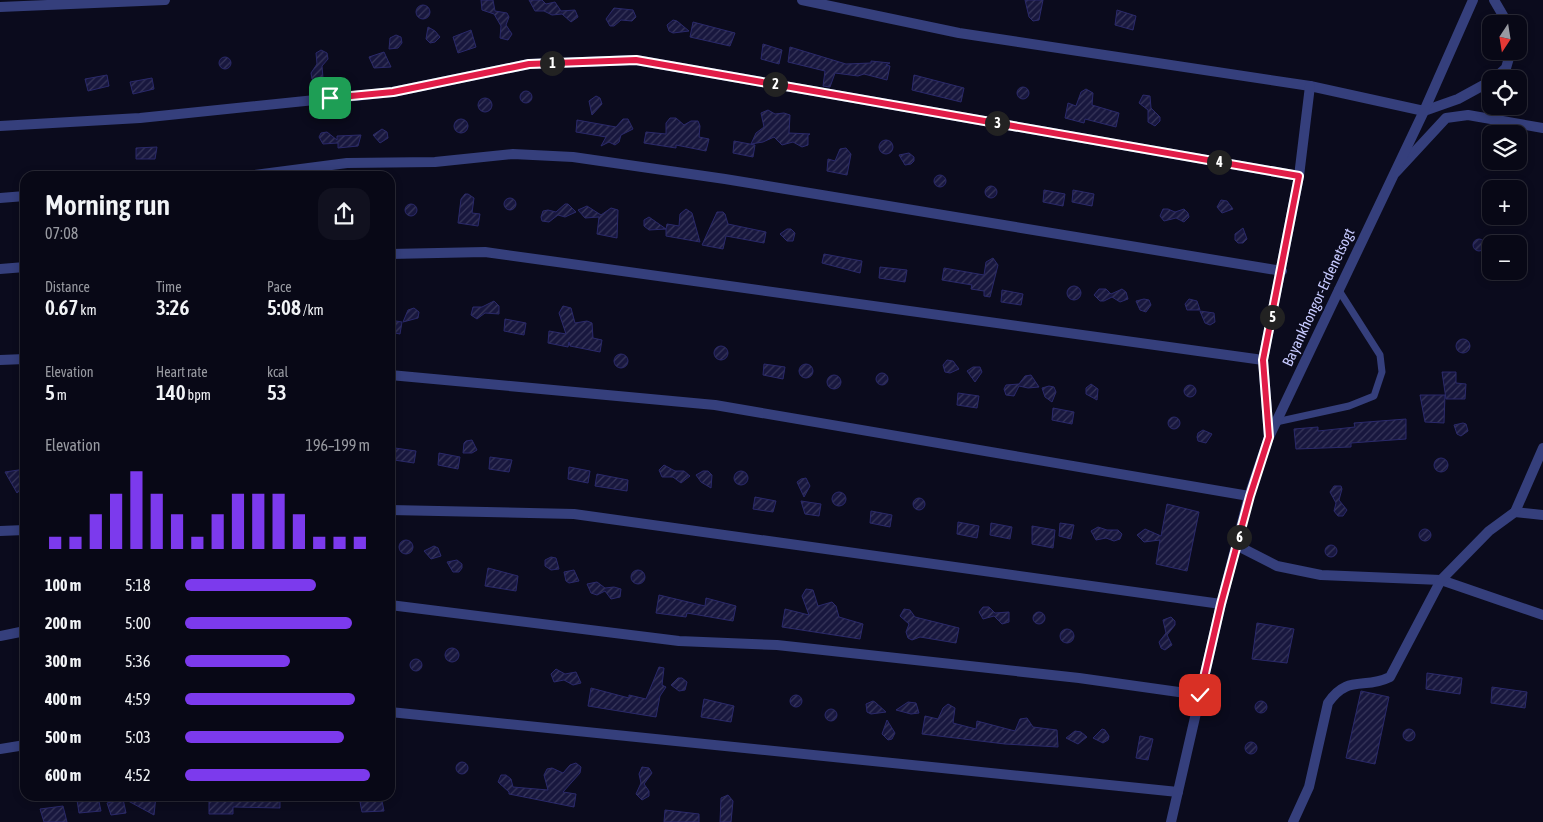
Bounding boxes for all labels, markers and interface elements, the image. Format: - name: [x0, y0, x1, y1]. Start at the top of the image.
- north arrow: [1482, 15, 1528, 60]
- map controls: [1482, 15, 1527, 280]
- pin: 1: [540, 50, 564, 76]
- text: 1: [549, 55, 556, 71]
- button: locate: [1482, 70, 1527, 115]
- pin: 2: [762, 72, 788, 96]
- text: 2: [772, 76, 779, 92]
- pin: [309, 77, 351, 119]
- icon: arrive: [316, 84, 344, 112]
- pin: 3: [984, 110, 1010, 136]
- text: 3: [994, 115, 1001, 131]
- button: layers: [1482, 125, 1527, 170]
- pin: 4: [1206, 150, 1232, 174]
- text: 4: [1216, 154, 1223, 170]
- button: +: [1482, 180, 1527, 225]
- button: share: [318, 188, 370, 240]
- text: Morning run: [45, 189, 170, 221]
- text: 07:08: [45, 224, 78, 242]
- street label: Bayankhongor-Erdenetsogt: [1279, 225, 1357, 369]
- button: −: [1482, 235, 1527, 280]
- text: Distance: [45, 279, 90, 295]
- text: Time: [156, 279, 182, 295]
- text: Pace: [267, 279, 292, 295]
- text: 0.67: [45, 295, 78, 319]
- text: 3:26: [156, 295, 189, 319]
- text: 5:08: [267, 295, 301, 319]
- text: km: [78, 302, 97, 318]
- text: /km: [301, 302, 324, 318]
- pin: 5: [1260, 304, 1284, 330]
- text: 5: [1269, 309, 1276, 325]
- text: Elevation: [45, 364, 94, 380]
- text: Heart rate: [156, 364, 208, 380]
- text: kcal: [267, 364, 288, 380]
- text: 5: [45, 380, 55, 404]
- text: 140: [156, 380, 186, 404]
- text: 53: [267, 380, 287, 404]
- text: m: [55, 387, 67, 403]
- text: bpm: [186, 387, 211, 403]
- text: Elevation: [45, 436, 100, 454]
- text: 196–199 m: [306, 436, 370, 454]
- pin: 6: [1226, 524, 1252, 550]
- text: 6: [1236, 529, 1243, 545]
- text: 100 m: [45, 576, 81, 594]
- text: 5:18: [125, 576, 150, 594]
- text: 200 m: [45, 614, 81, 632]
- text: 5:00: [125, 614, 151, 632]
- text: 300 m: [45, 652, 81, 670]
- text: 5:36: [125, 652, 150, 670]
- pin: [1179, 674, 1221, 716]
- icon: check: [1186, 681, 1214, 709]
- text: 400 m: [45, 690, 81, 708]
- text: 4:59: [125, 690, 150, 708]
- text: 500 m: [45, 728, 81, 746]
- text: 5:03: [125, 728, 151, 746]
- text: 600 m: [45, 766, 81, 784]
- text: 4:52: [125, 766, 150, 784]

